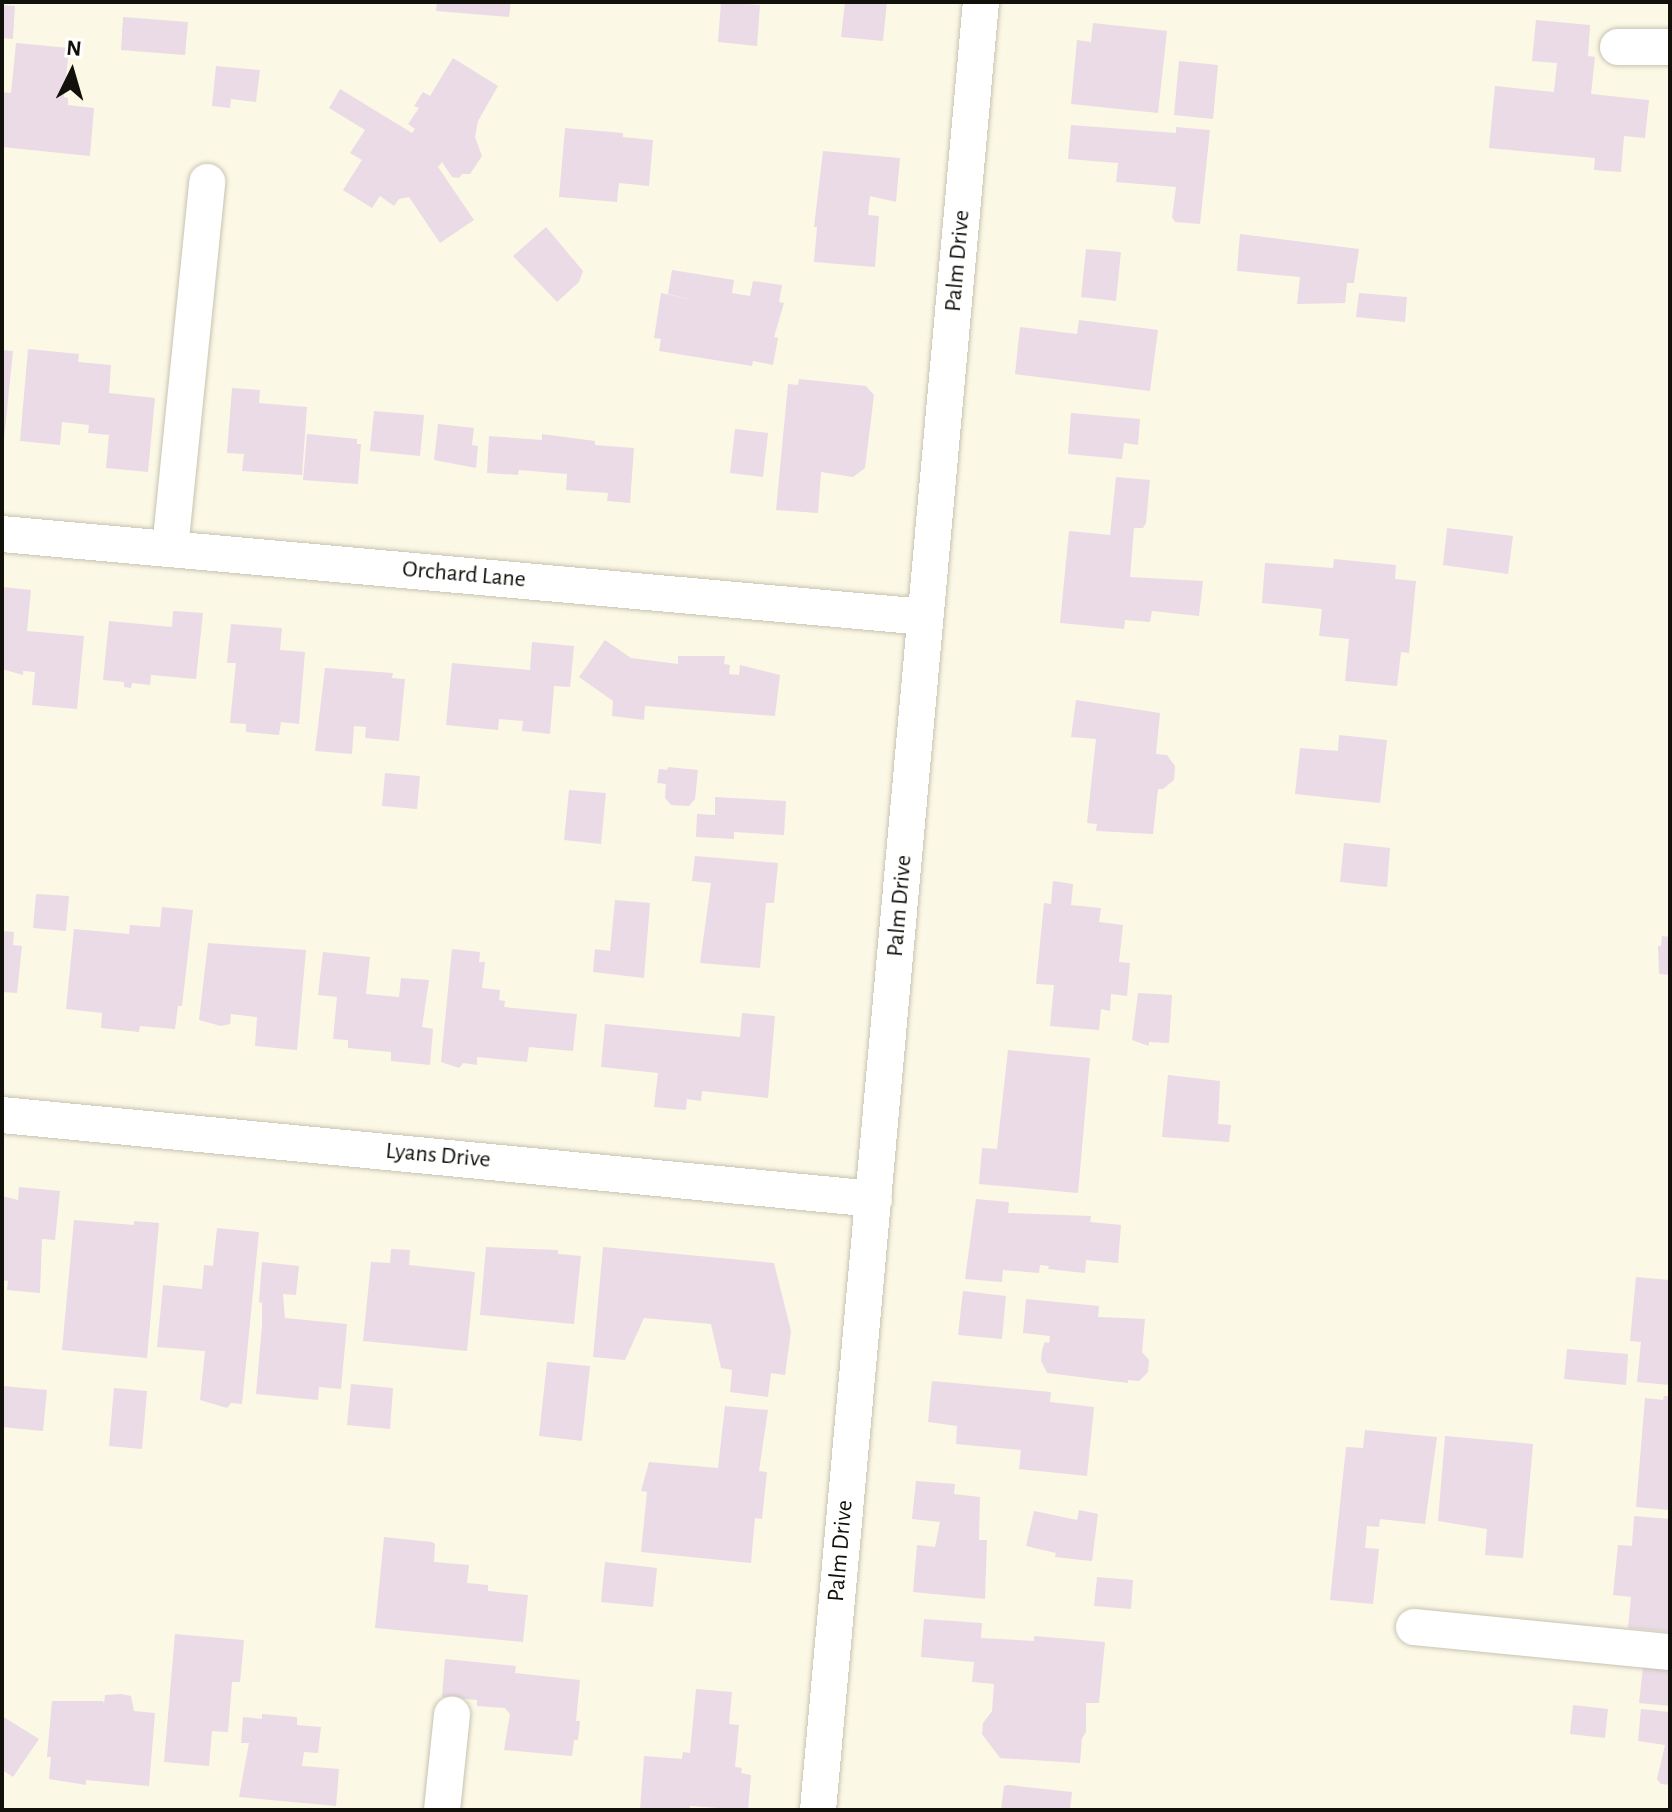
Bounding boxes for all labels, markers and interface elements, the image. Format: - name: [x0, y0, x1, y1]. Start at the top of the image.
- north arrow: [32, 32, 112, 112]
- text: N: [66, 36, 83, 60]
- street label: Palm Drive: [939, 209, 977, 313]
- street label: Orchard Lane: [401, 555, 527, 595]
- street label: Palm Drive: [881, 854, 919, 958]
- street label: Lyans Drive: [384, 1137, 492, 1175]
- street label: Palm Drive: [822, 1499, 860, 1603]

